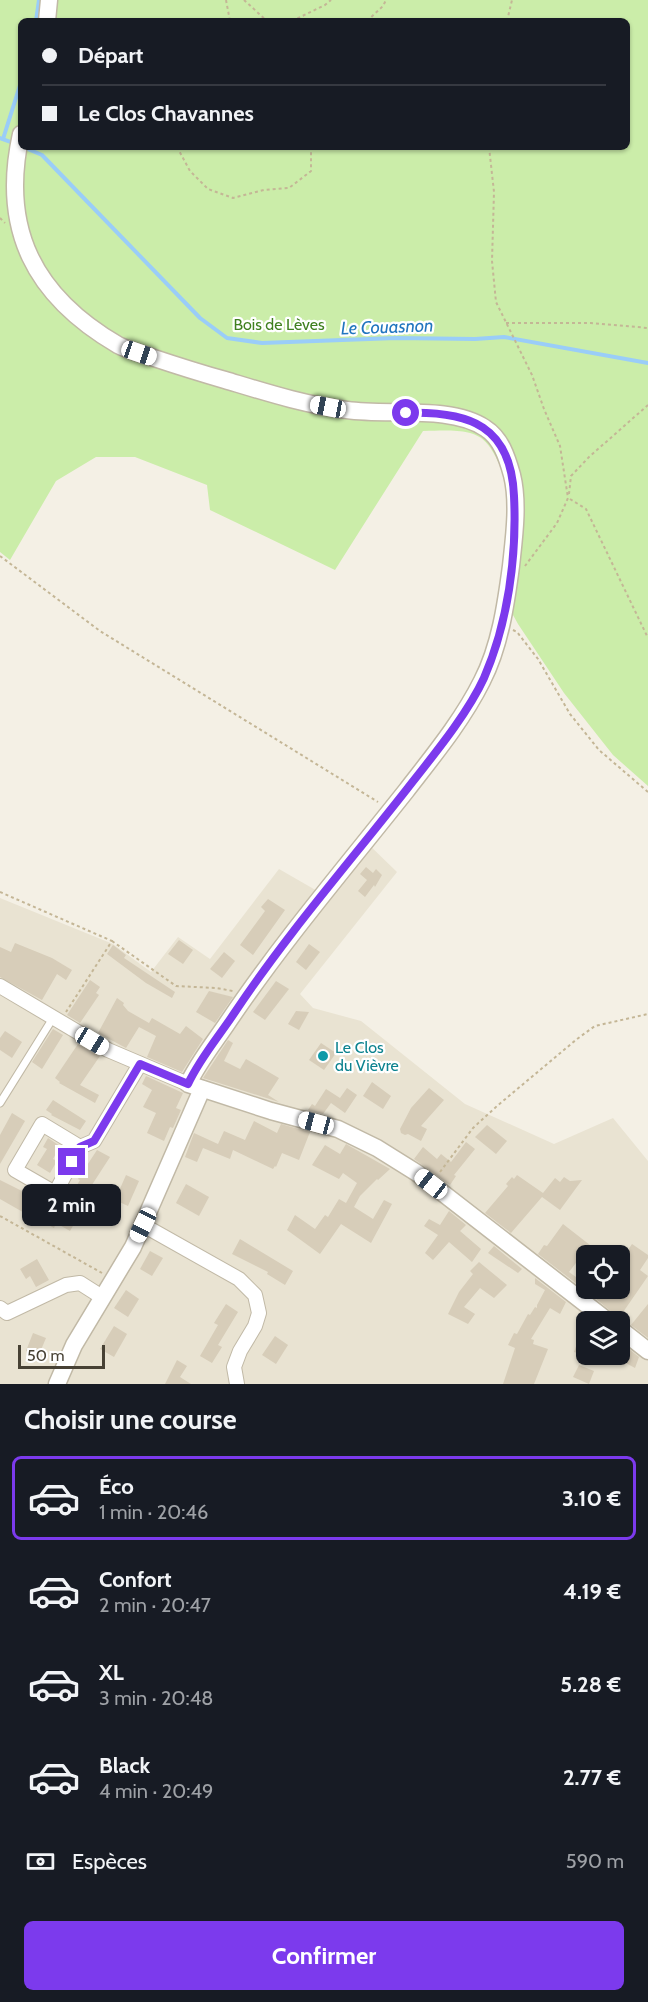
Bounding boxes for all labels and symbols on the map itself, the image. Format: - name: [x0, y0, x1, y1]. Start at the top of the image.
- water label: Le Couasnon: [340, 314, 434, 340]
- park label: Bois de Lèves: [233, 315, 325, 334]
- car: [119, 339, 159, 367]
- car: [309, 395, 347, 419]
- route start: [392, 399, 419, 426]
- car: [72, 1024, 112, 1058]
- place label: Le Clos du Vièvre: [335, 1038, 399, 1075]
- marker: Le Clos du Vièvre: [316, 1049, 330, 1063]
- car: [296, 1110, 336, 1136]
- route end: [58, 1148, 85, 1175]
- car: [411, 1166, 451, 1202]
- callout: 2 min: [22, 1183, 122, 1225]
- car: [127, 1205, 159, 1245]
- scale bar: [18, 1342, 105, 1370]

